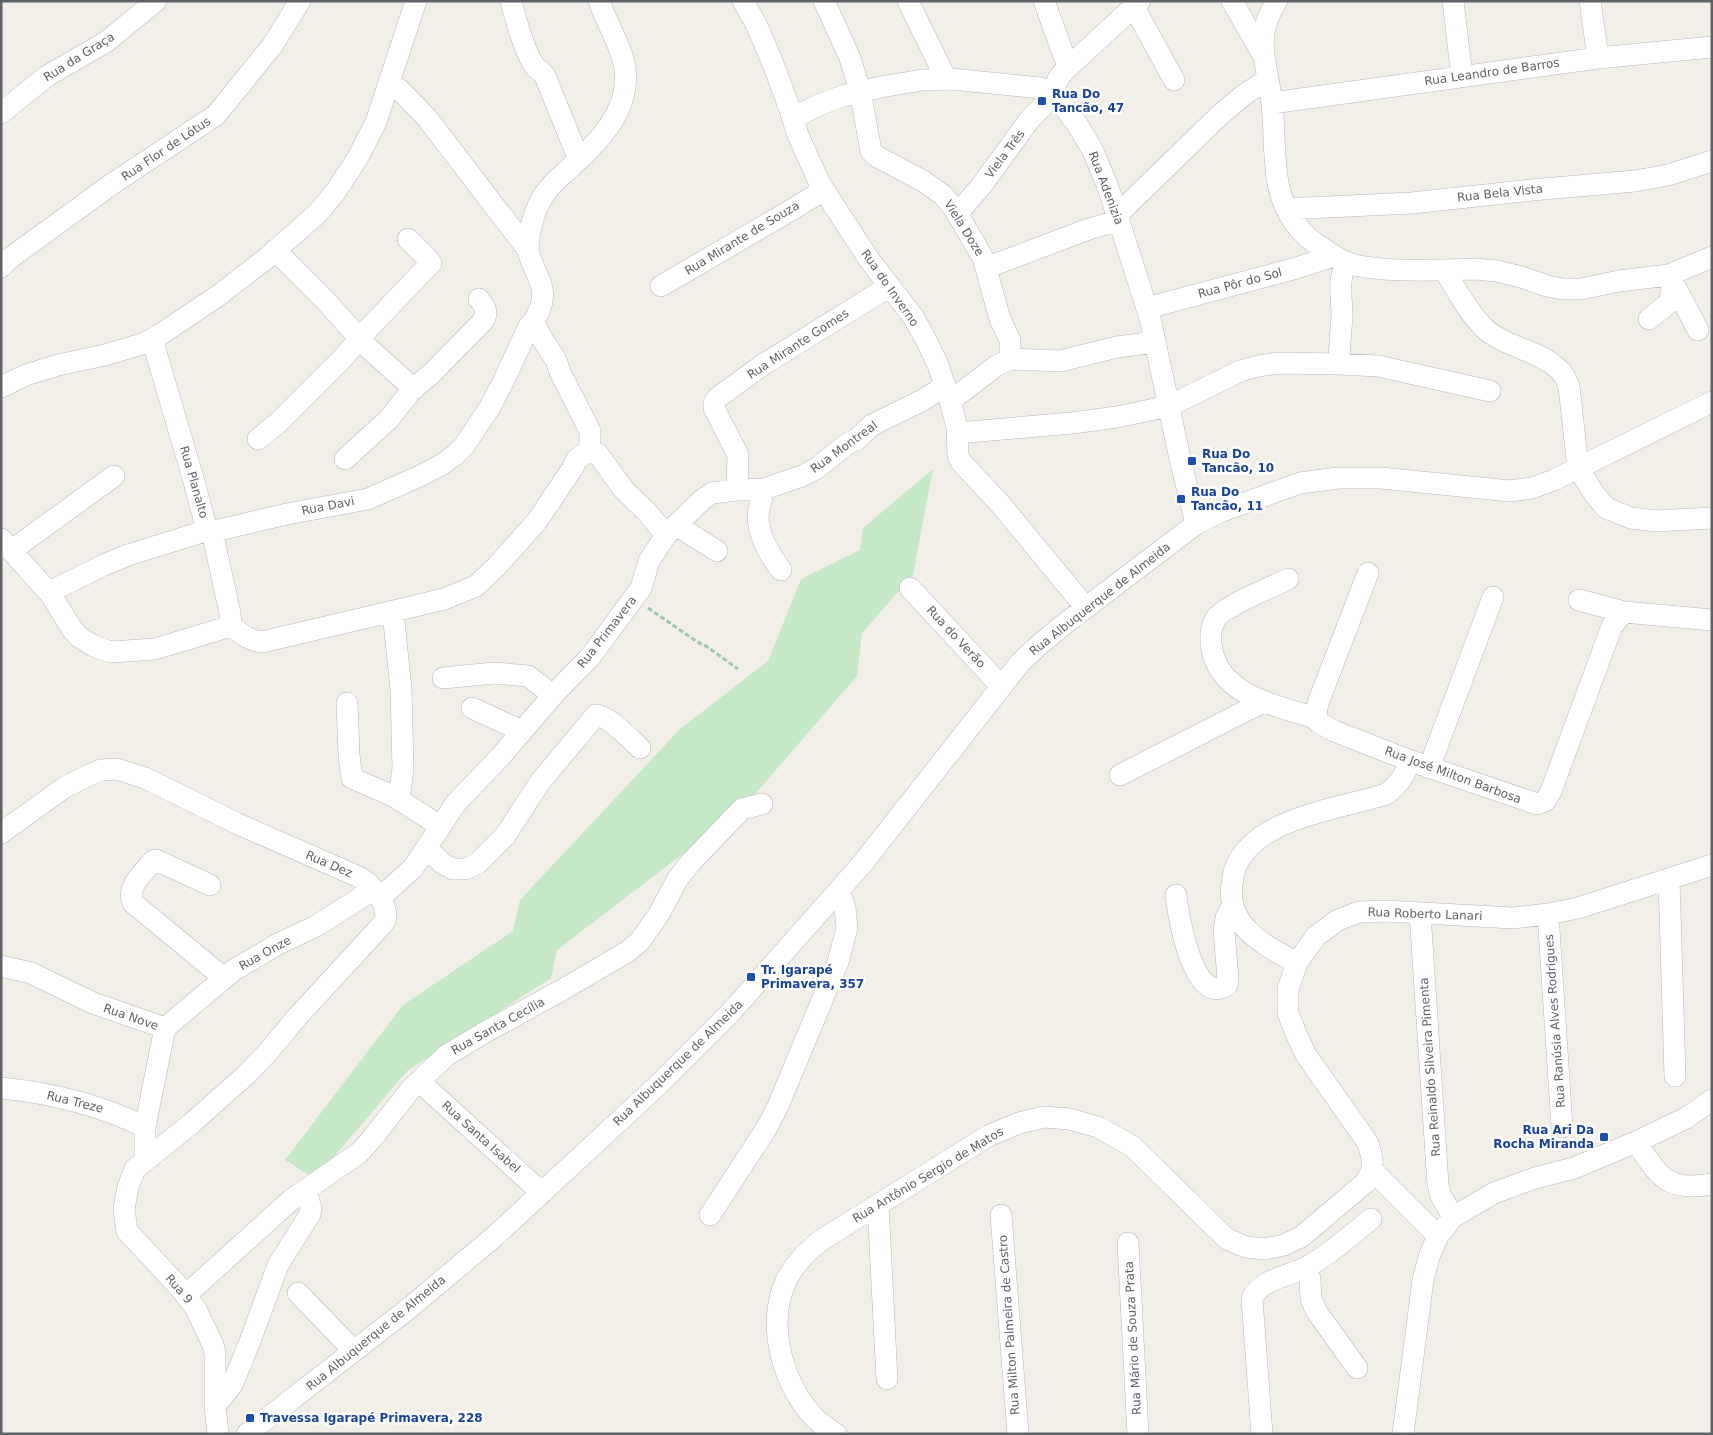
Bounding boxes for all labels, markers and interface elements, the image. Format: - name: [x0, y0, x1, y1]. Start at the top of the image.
- street label: Rua da Graça: [41, 30, 117, 84]
- street label: Rua Leandro de Barros: [1424, 56, 1560, 88]
- place label: Rua Do Tancão, 47: [1052, 87, 1124, 115]
- marker: Rua Do Tancão, 47: [1036, 95, 1048, 107]
- street label: Rua Flor de Lótus: [119, 114, 213, 184]
- street label: Viela Três: [982, 127, 1028, 181]
- street label: Rua Adenizia: [1086, 149, 1126, 227]
- street label: Rua Bela Vista: [1456, 182, 1544, 204]
- street label: Viela Doze: [941, 197, 987, 259]
- street label: Rua Mirante de Souza: [682, 198, 802, 278]
- street label: Rua do Inverno: [858, 247, 922, 329]
- street label: Rua Pôr do Sol: [1196, 265, 1284, 301]
- street label: Rua Mirante Gomes: [745, 306, 851, 382]
- street label: Rua Montreal: [808, 418, 880, 476]
- street label: Rua Planalto: [177, 444, 211, 520]
- place label: Rua Do Tancão, 10: [1202, 447, 1274, 475]
- marker: Rua Do Tancão, 10: [1186, 455, 1198, 467]
- place label: Rua Do Tancão, 11: [1191, 485, 1263, 513]
- marker: Rua Do Tancão, 11: [1175, 493, 1187, 505]
- street label: Rua Davi: [300, 494, 356, 518]
- street label: Rua Albuquerque de Almeida: [1027, 540, 1173, 658]
- street label: Rua Primavera: [574, 593, 640, 671]
- street label: Rua do Verão: [924, 603, 988, 671]
- street label: Rua José Milton Barbosa: [1383, 744, 1523, 806]
- street label: Rua Dez: [303, 848, 355, 880]
- street label: Rua Roberto Lanari: [1367, 905, 1483, 923]
- street label: Rua Onze: [237, 933, 293, 973]
- street label: Rua Ranúsia Alves Rodrigues: [1542, 934, 1568, 1108]
- place label: Tr. Igarapé Primavera, 357: [761, 963, 864, 991]
- marker: Tr. Igarapé Primavera, 357: [745, 971, 757, 983]
- street label: Rua Reinaldo Silveira Pimenta: [1417, 977, 1443, 1157]
- street label: Rua Santa Cecília: [449, 994, 547, 1058]
- street label: Rua Albuquerque de Almeida: [610, 997, 746, 1129]
- street label: Rua Nove: [102, 1001, 160, 1033]
- street label: Rua Treze: [45, 1088, 105, 1116]
- street label: Rua Santa Isabel: [439, 1098, 523, 1176]
- place label: Rua Ari Da Rocha Miranda: [1493, 1123, 1594, 1151]
- street label: Rua Antônio Sergio de Matos: [850, 1124, 1006, 1226]
- marker: Rua Ari Da Rocha Miranda: [1598, 1131, 1610, 1143]
- street label: Rua Milton Palmeira de Castro: [996, 1234, 1022, 1416]
- street label: Rua Mário de Souza Prata: [1122, 1261, 1144, 1415]
- street label: Rua 9: [162, 1271, 196, 1307]
- street label: Rua Albuquerque de Almeida: [304, 1273, 448, 1393]
- place label: Travessa Igarapé Primavera, 228: [260, 1411, 483, 1425]
- marker: Travessa Igarapé Primavera, 228: [244, 1412, 256, 1424]

